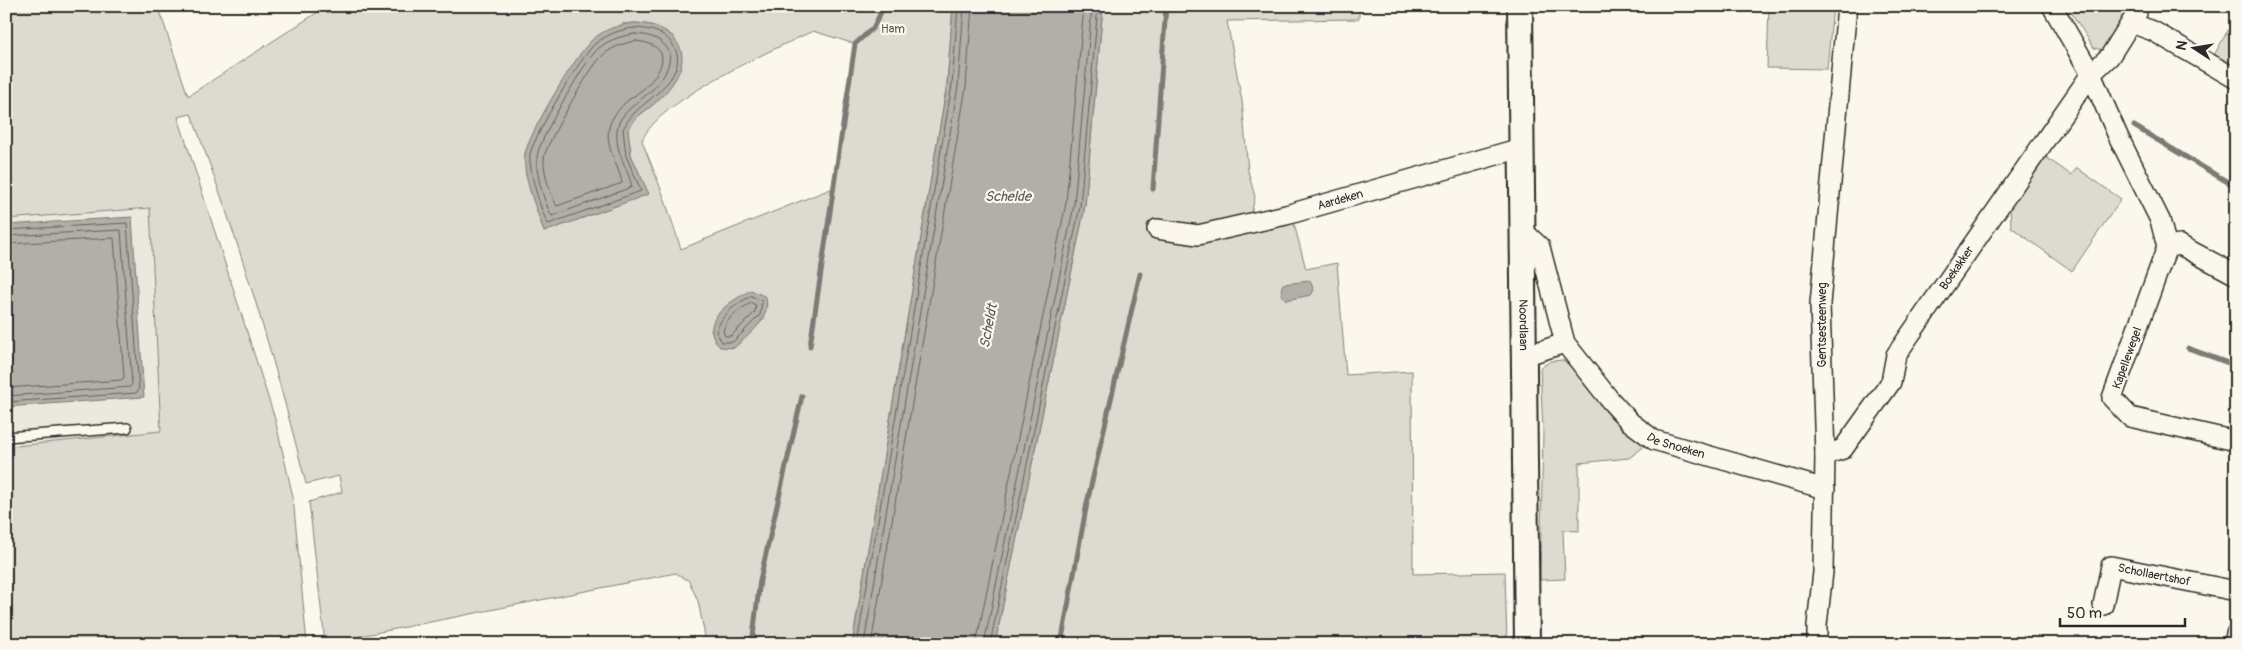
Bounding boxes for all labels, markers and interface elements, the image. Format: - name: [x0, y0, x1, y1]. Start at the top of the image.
- park label: Ham: [881, 22, 905, 37]
- north arrow: [2170, 22, 2220, 72]
- text: N: [2172, 39, 2191, 52]
- street label: Aardeken: [1316, 186, 1365, 214]
- water label: Schelde: [985, 188, 1033, 205]
- street label: Boekakker: [1937, 243, 1978, 293]
- street label: Gentsesteenweg: [1815, 282, 1830, 368]
- street label: Noordlaan: [1515, 299, 1531, 351]
- water label: Scheldt: [976, 301, 1001, 350]
- street label: Kapellewegel: [2109, 325, 2146, 391]
- street label: De Snoeken: [1643, 430, 1707, 462]
- street label: Schollaertshof: [2117, 561, 2192, 590]
- scale bar: [2060, 595, 2184, 627]
- text: 50 m: [2067, 604, 2102, 623]

